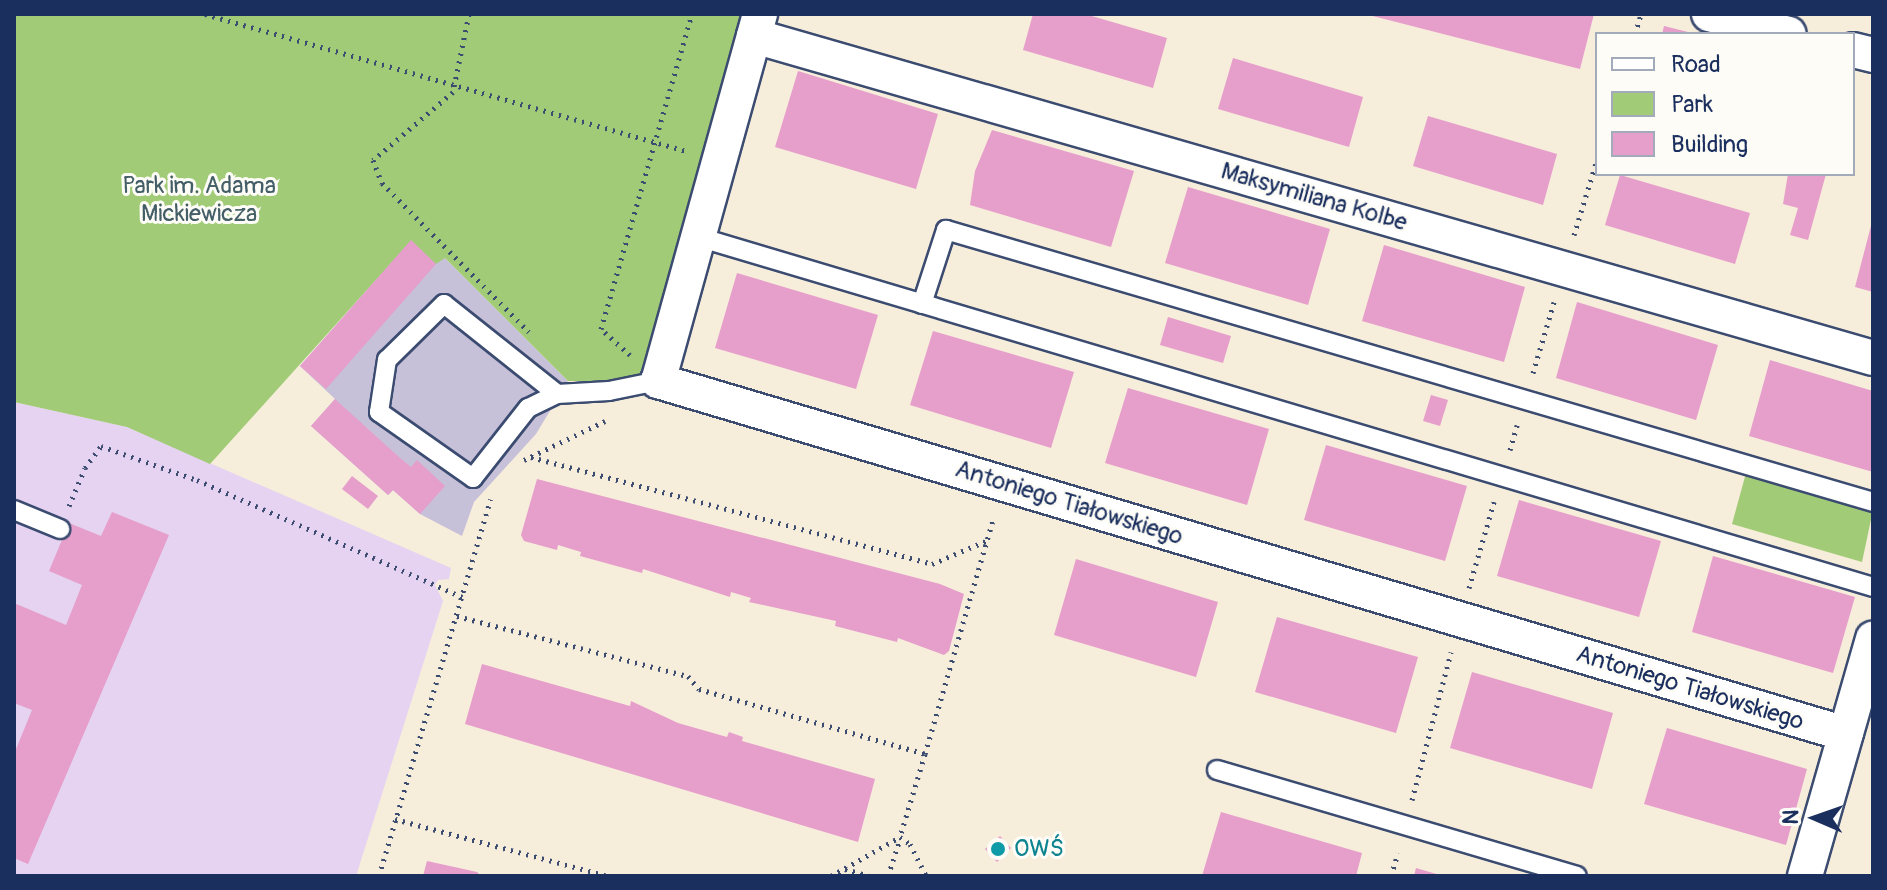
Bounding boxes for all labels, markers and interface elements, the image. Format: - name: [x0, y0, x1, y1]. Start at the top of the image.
- legend: [1595, 32, 1855, 176]
- text: Road: [1671, 50, 1721, 79]
- text: Park: [1671, 90, 1713, 119]
- text: Building: [1671, 130, 1748, 159]
- street label: Maksymiliana Kolbe: [1218, 157, 1410, 237]
- park label: Park im. Adama Mickiewicza: [122, 172, 276, 228]
- street label: Antoniego Tiałowskiego: [952, 455, 1186, 551]
- street label: Antoniego Tiałowskiego: [1573, 640, 1807, 736]
- north arrow: [1775, 778, 1855, 858]
- text: N: [1777, 809, 1805, 825]
- place label: OWŚ: [1014, 835, 1064, 863]
- marker: OWŚ: [989, 840, 1007, 858]

